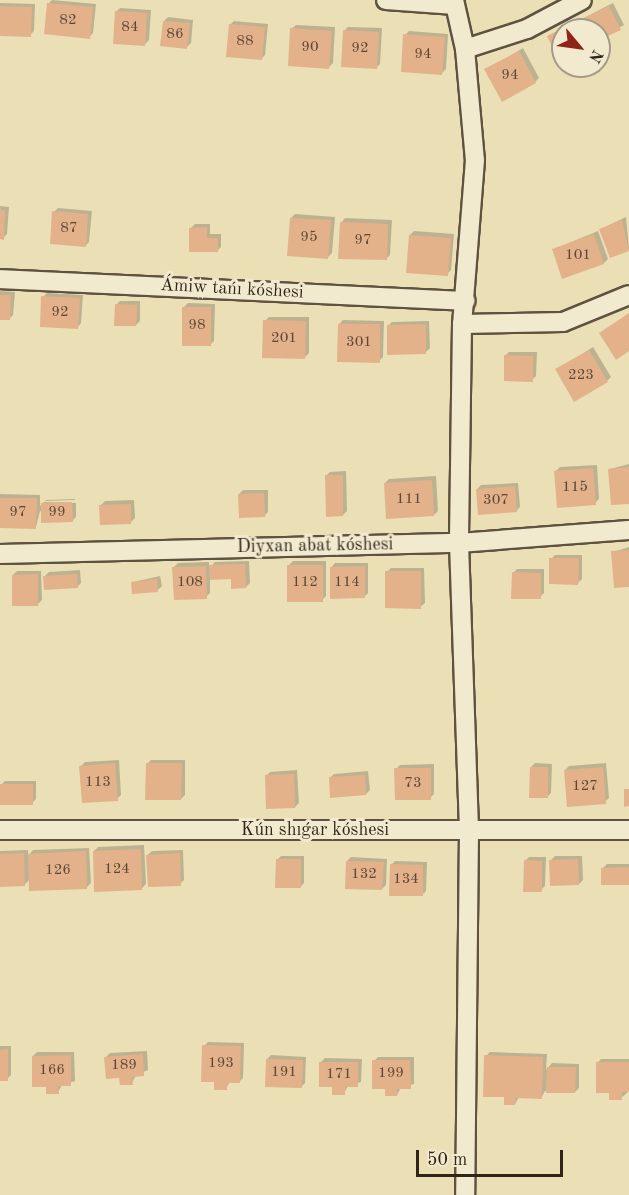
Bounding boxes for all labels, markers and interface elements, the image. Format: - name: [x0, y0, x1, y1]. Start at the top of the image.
- house number: 82: [59, 12, 77, 30]
- north arrow: [551, 18, 611, 78]
- house number: 84: [121, 19, 139, 37]
- house number: 86: [166, 26, 184, 44]
- house number: 88: [236, 33, 254, 51]
- house number: 90: [301, 39, 319, 57]
- house number: 92: [351, 40, 369, 58]
- house number: 94: [414, 46, 432, 64]
- text: N: [585, 47, 605, 65]
- house number: 94: [501, 67, 519, 85]
- house number: 87: [60, 220, 78, 238]
- house number: 95: [300, 229, 318, 247]
- house number: 97: [354, 232, 372, 250]
- house number: 101: [565, 247, 591, 265]
- street label: Ámiw tańı kóshesi: [160, 274, 304, 304]
- house number: 92: [51, 304, 69, 322]
- house number: 98: [188, 317, 206, 335]
- house number: 201: [271, 330, 297, 348]
- house number: 301: [346, 334, 372, 352]
- house number: 223: [568, 367, 594, 385]
- house number: 115: [562, 479, 588, 497]
- house number: 111: [396, 491, 422, 509]
- house number: 307: [483, 492, 509, 510]
- house number: 97: [9, 504, 27, 522]
- house number: 99: [48, 504, 66, 522]
- street label: Diyxan abat kóshesi: [237, 534, 393, 558]
- house number: 108: [177, 574, 203, 592]
- house number: 112: [292, 574, 318, 592]
- house number: 114: [334, 574, 360, 592]
- house number: 113: [85, 774, 111, 792]
- house number: 73: [404, 775, 422, 793]
- house number: 127: [572, 778, 598, 796]
- street label: Kún shıǵar kóshesi: [241, 819, 389, 841]
- house number: 124: [104, 861, 130, 879]
- house number: 126: [45, 862, 71, 880]
- house number: 132: [351, 866, 377, 884]
- house number: 134: [393, 871, 419, 889]
- house number: 193: [208, 1055, 234, 1073]
- house number: 189: [111, 1057, 137, 1075]
- house number: 166: [39, 1062, 65, 1080]
- house number: 191: [271, 1064, 297, 1082]
- house number: 199: [378, 1065, 404, 1083]
- house number: 171: [326, 1066, 352, 1084]
- scale bar: [419, 1138, 566, 1176]
- text: 50 m: [427, 1151, 467, 1169]

